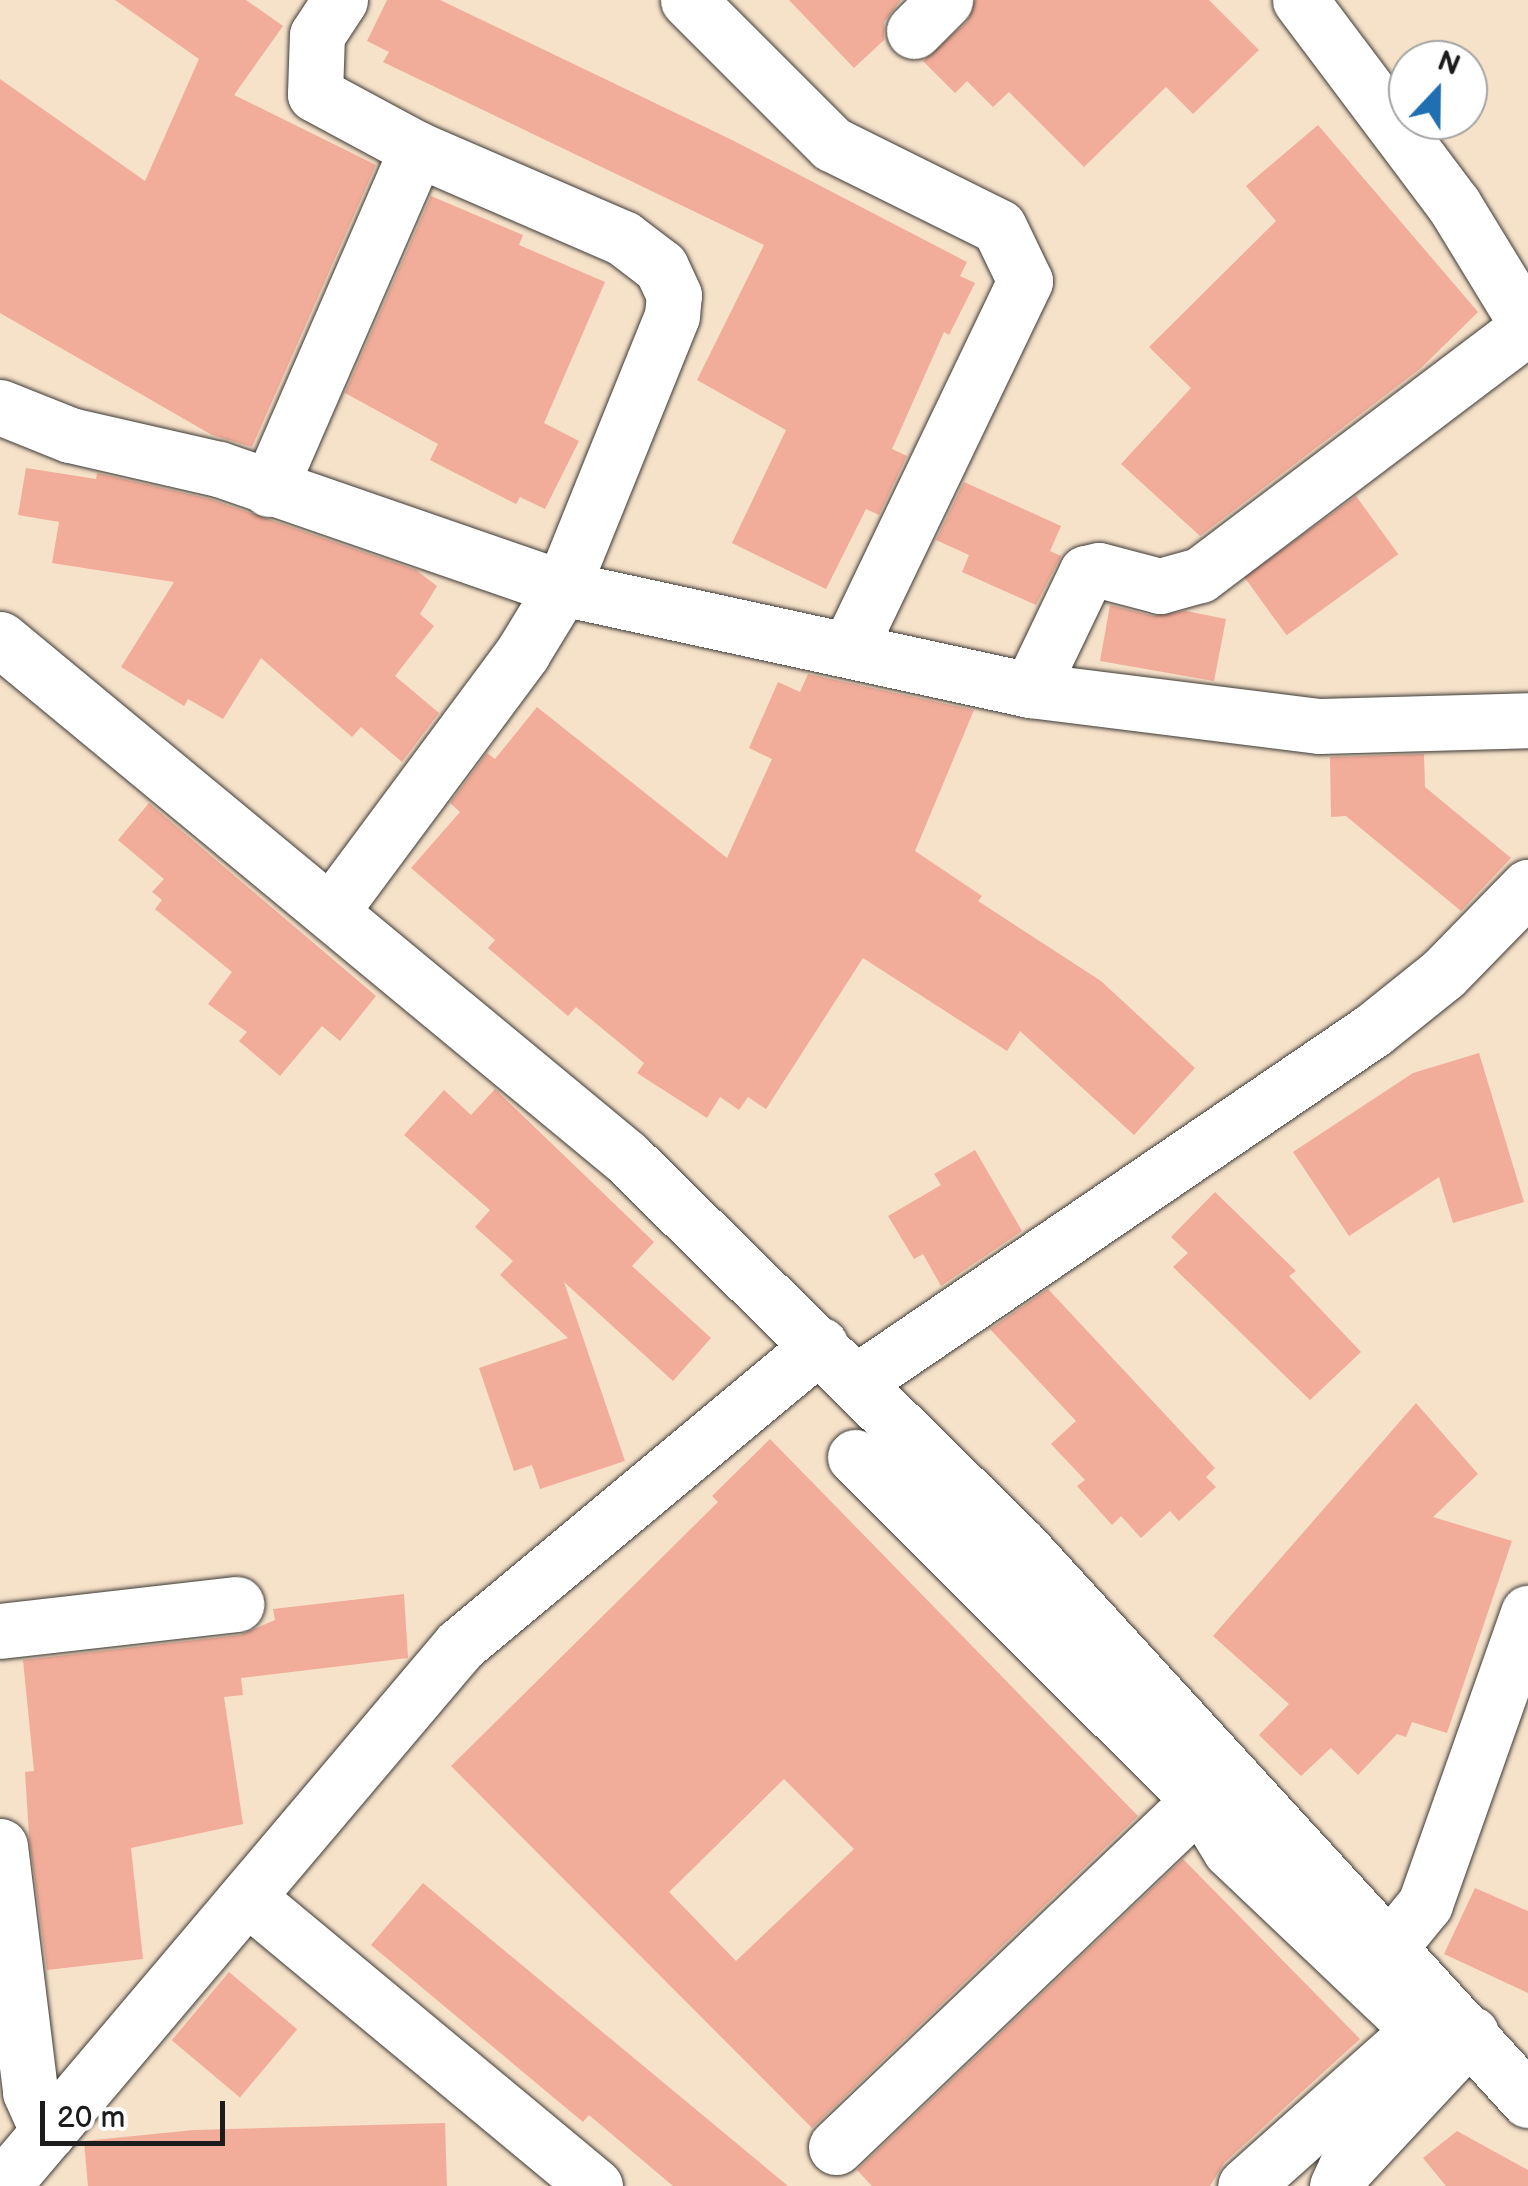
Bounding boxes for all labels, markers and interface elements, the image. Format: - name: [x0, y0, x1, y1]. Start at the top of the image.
- north arrow: [1388, 40, 1488, 140]
- text: N: [1433, 44, 1465, 83]
- scale bar: [45, 2081, 230, 2143]
- text: 20 m: [57, 2100, 125, 2136]

